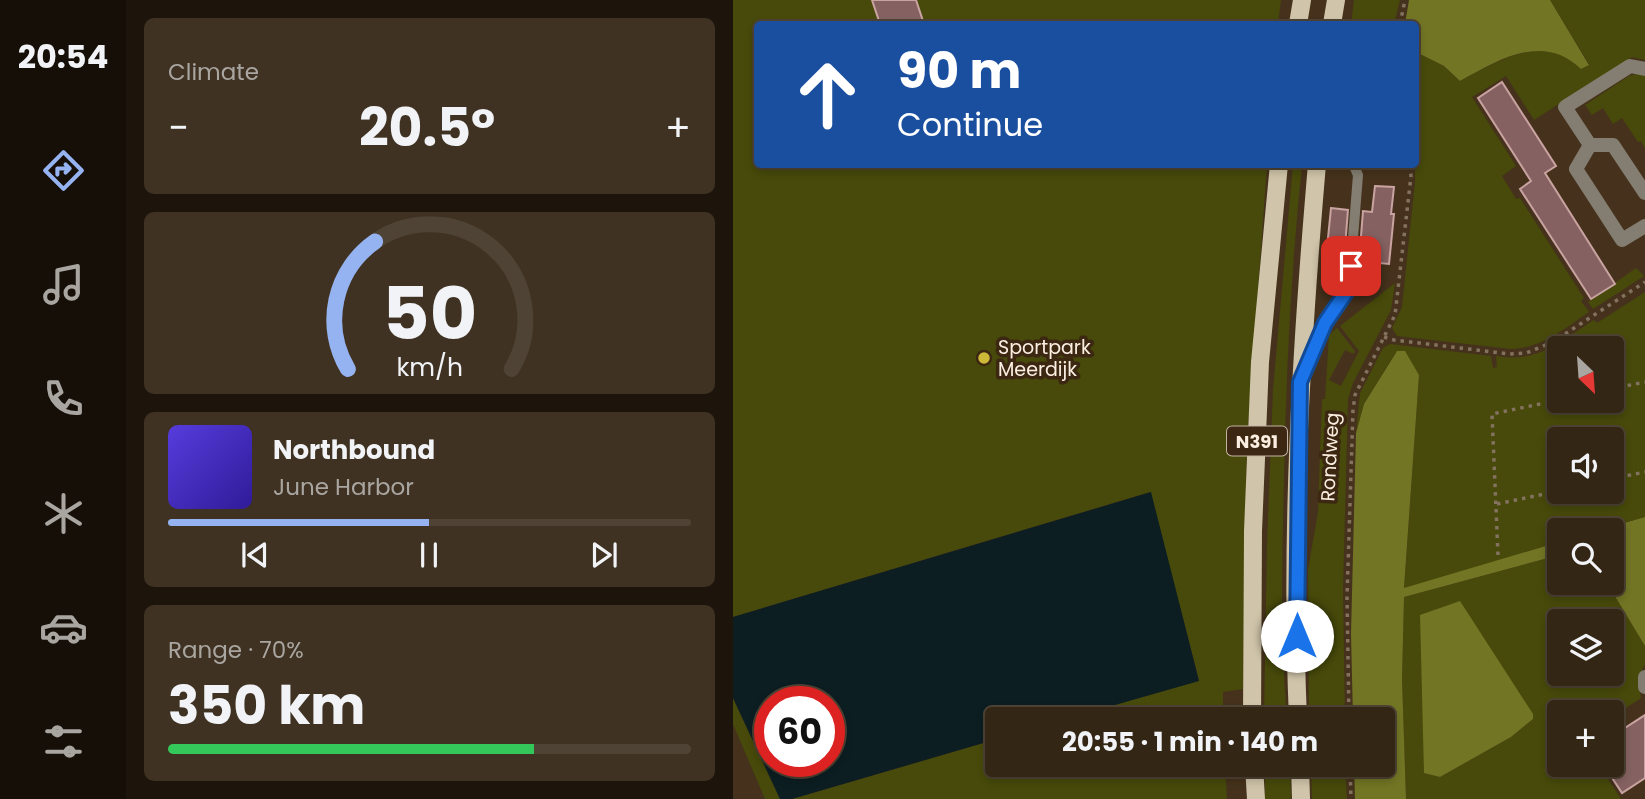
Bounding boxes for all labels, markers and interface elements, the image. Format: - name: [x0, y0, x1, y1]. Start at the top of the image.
- text: 20:54: [18, 34, 108, 79]
- text: 90 m: [897, 37, 1021, 105]
- icon: ahead: [782, 49, 873, 140]
- text: Climate: [168, 56, 259, 88]
- text: 20.5°: [359, 91, 495, 164]
- text: −: [168, 101, 189, 154]
- text: +: [665, 101, 691, 154]
- text: Continue: [897, 102, 1043, 147]
- icon: directions: [39, 146, 88, 195]
- pin: [1321, 236, 1381, 296]
- icon: arrive: [1332, 247, 1370, 285]
- icon: music: [39, 260, 88, 309]
- text: 50: [382, 263, 477, 364]
- place label: Sportpark Meerdijk: [998, 334, 1091, 383]
- north arrow: [1547, 336, 1624, 413]
- map controls: [1547, 336, 1624, 777]
- text: km/h: [396, 349, 463, 384]
- marker: Sportpark Meerdijk: [976, 350, 992, 366]
- icon: phone: [39, 374, 88, 423]
- street label: Rondweg: [1314, 412, 1346, 502]
- road number: N391: [1227, 426, 1287, 456]
- button: sound: [1547, 427, 1624, 504]
- text: Northbound: [273, 432, 435, 468]
- text: June Harbor: [273, 471, 414, 503]
- icon: climate: [39, 489, 88, 538]
- button: search: [1547, 518, 1624, 595]
- icon: previous: [236, 536, 274, 574]
- icon: pause: [410, 536, 448, 574]
- icon: next: [585, 536, 623, 574]
- position arrow: [1260, 599, 1334, 673]
- icon: car: [39, 603, 88, 652]
- button: layers: [1547, 609, 1624, 686]
- text: Range · 70%: [168, 634, 304, 666]
- text: 350 km: [168, 669, 365, 742]
- speed limit sign: 60: [754, 686, 845, 777]
- button: +: [1547, 700, 1624, 777]
- icon: filters: [39, 717, 88, 766]
- text: 20:55 · 1 min · 140 m: [1062, 724, 1318, 760]

